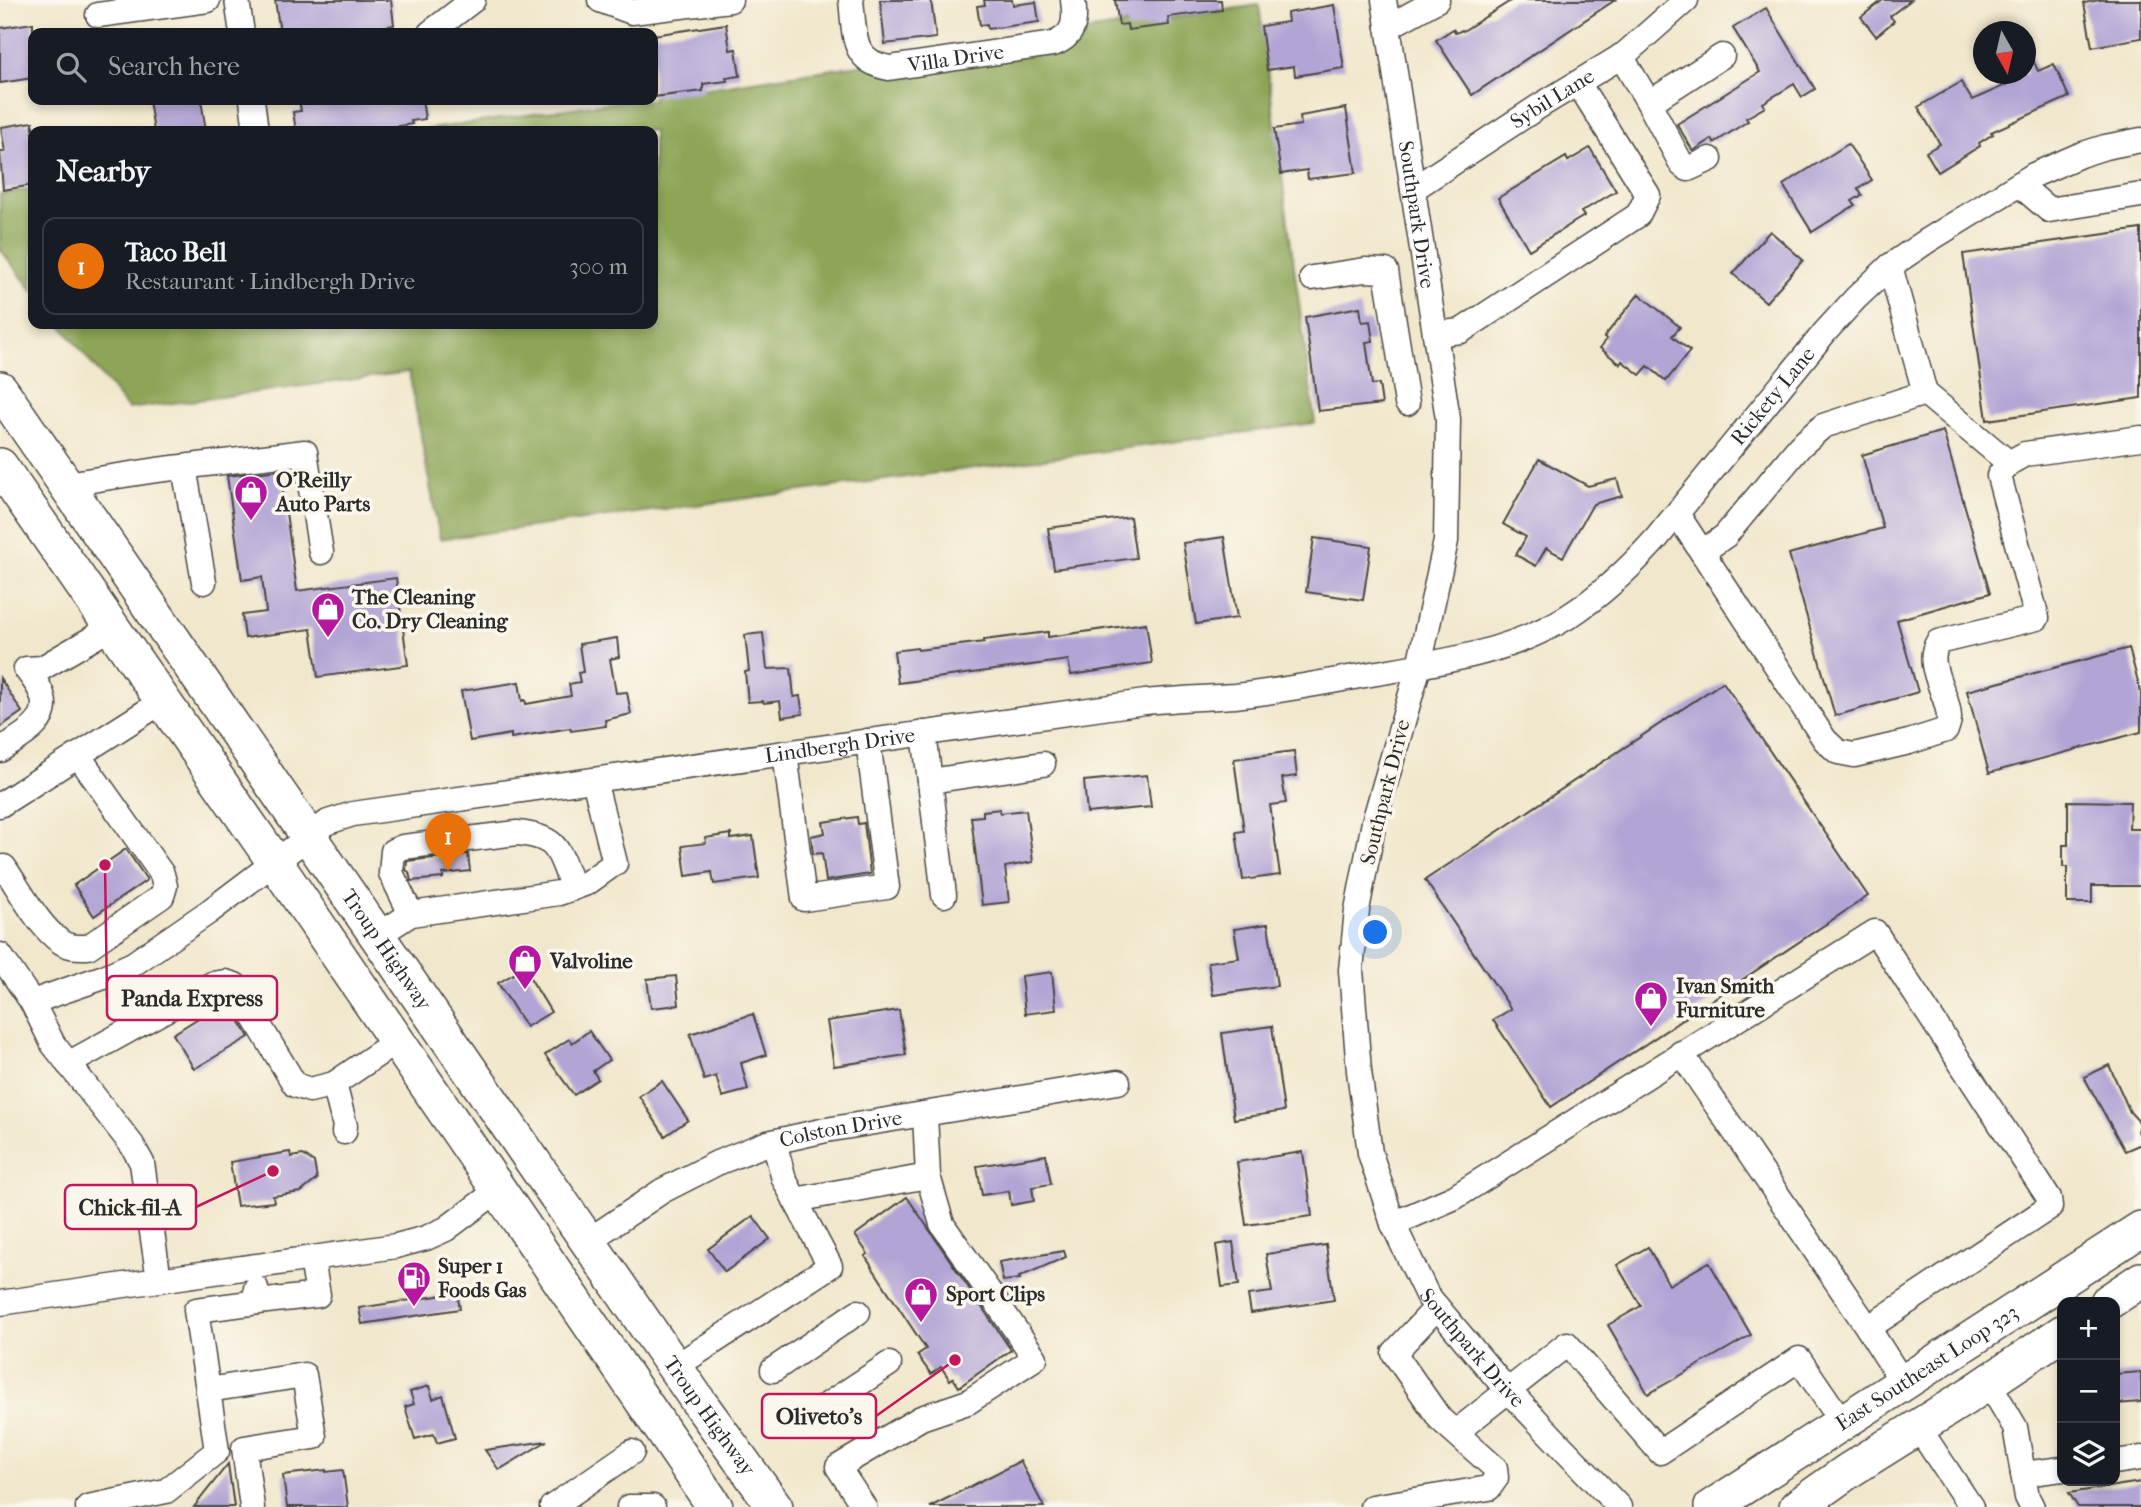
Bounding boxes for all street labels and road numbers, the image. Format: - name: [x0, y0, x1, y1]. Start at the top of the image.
- street label: Villa Drive: [905, 39, 1005, 77]
- street label: Sybil Lane: [1506, 64, 1598, 134]
- street label: Southpark Drive: [1394, 139, 1440, 290]
- street label: Rickety Lane: [1726, 342, 1820, 450]
- street label: Southpark Drive: [1355, 717, 1415, 867]
- street label: Lindbergh Drive: [763, 723, 916, 768]
- street label: Troup Highway: [337, 885, 437, 1015]
- street label: Colston Drive: [777, 1106, 904, 1152]
- street label: Southpark Drive: [1415, 1283, 1530, 1412]
- street label: East Southeast Loop 323: [1831, 1300, 2023, 1436]
- street label: Troup Highway: [659, 1351, 761, 1481]

